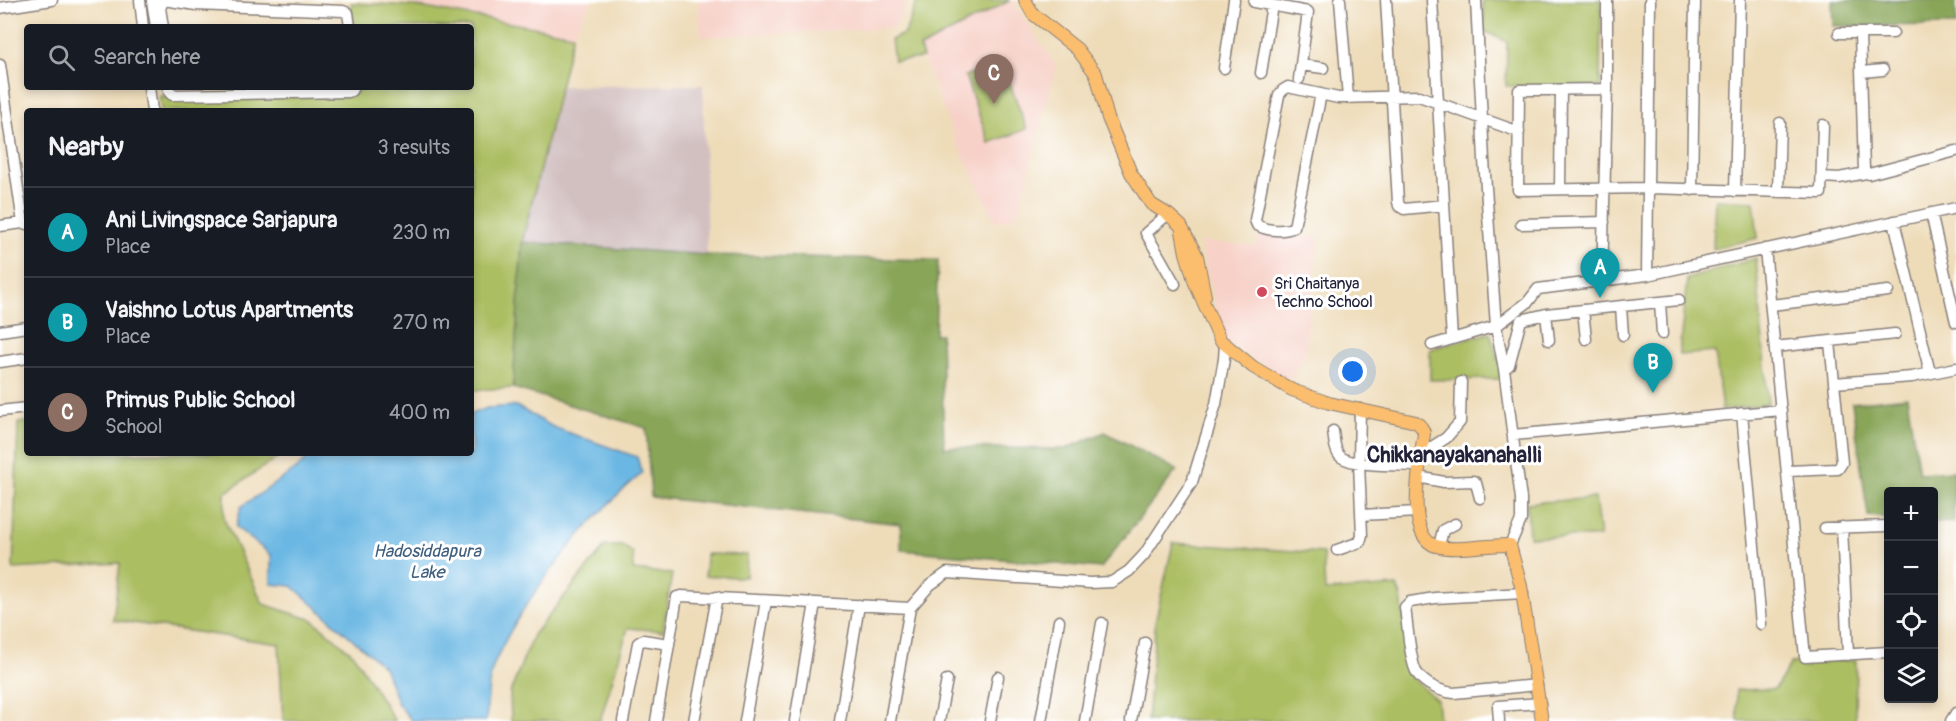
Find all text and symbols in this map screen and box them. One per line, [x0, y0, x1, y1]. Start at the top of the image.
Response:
search box [24, 24, 474, 90]
icon: search [45, 41, 78, 74]
text: Search here [93, 43, 200, 71]
pin: C [974, 54, 1014, 104]
text: Nearby [48, 131, 124, 163]
text: 3 results [378, 135, 450, 160]
text: Ani Livingspace Sarjapura [105, 206, 338, 234]
text: A [61, 220, 74, 245]
text: 230 m [393, 220, 450, 245]
text: Place [105, 234, 150, 259]
pin: A [1580, 248, 1620, 298]
place label: Sri Chaitanya Techno School [1274, 274, 1373, 312]
marker: Sri Chaitanya Techno School [1255, 285, 1269, 299]
text: Vaishno Lotus Apartments [105, 296, 353, 324]
text: B [62, 310, 73, 335]
text: 270 m [392, 310, 450, 335]
text: Place [105, 324, 150, 349]
pin: B [1634, 344, 1672, 393]
your location [1338, 357, 1367, 386]
text: Primus Public School [105, 386, 295, 414]
text: C [61, 400, 74, 425]
text: 400 m [389, 400, 450, 425]
text: School [105, 414, 162, 439]
district label: Chikkanayakanahalli [1367, 441, 1541, 469]
map controls [1884, 487, 1938, 703]
button: + [1884, 487, 1938, 541]
water label: Hadosiddapura Lake [373, 540, 482, 584]
button: − [1884, 541, 1938, 595]
button: locate [1884, 595, 1938, 649]
button: layers [1884, 649, 1938, 703]

